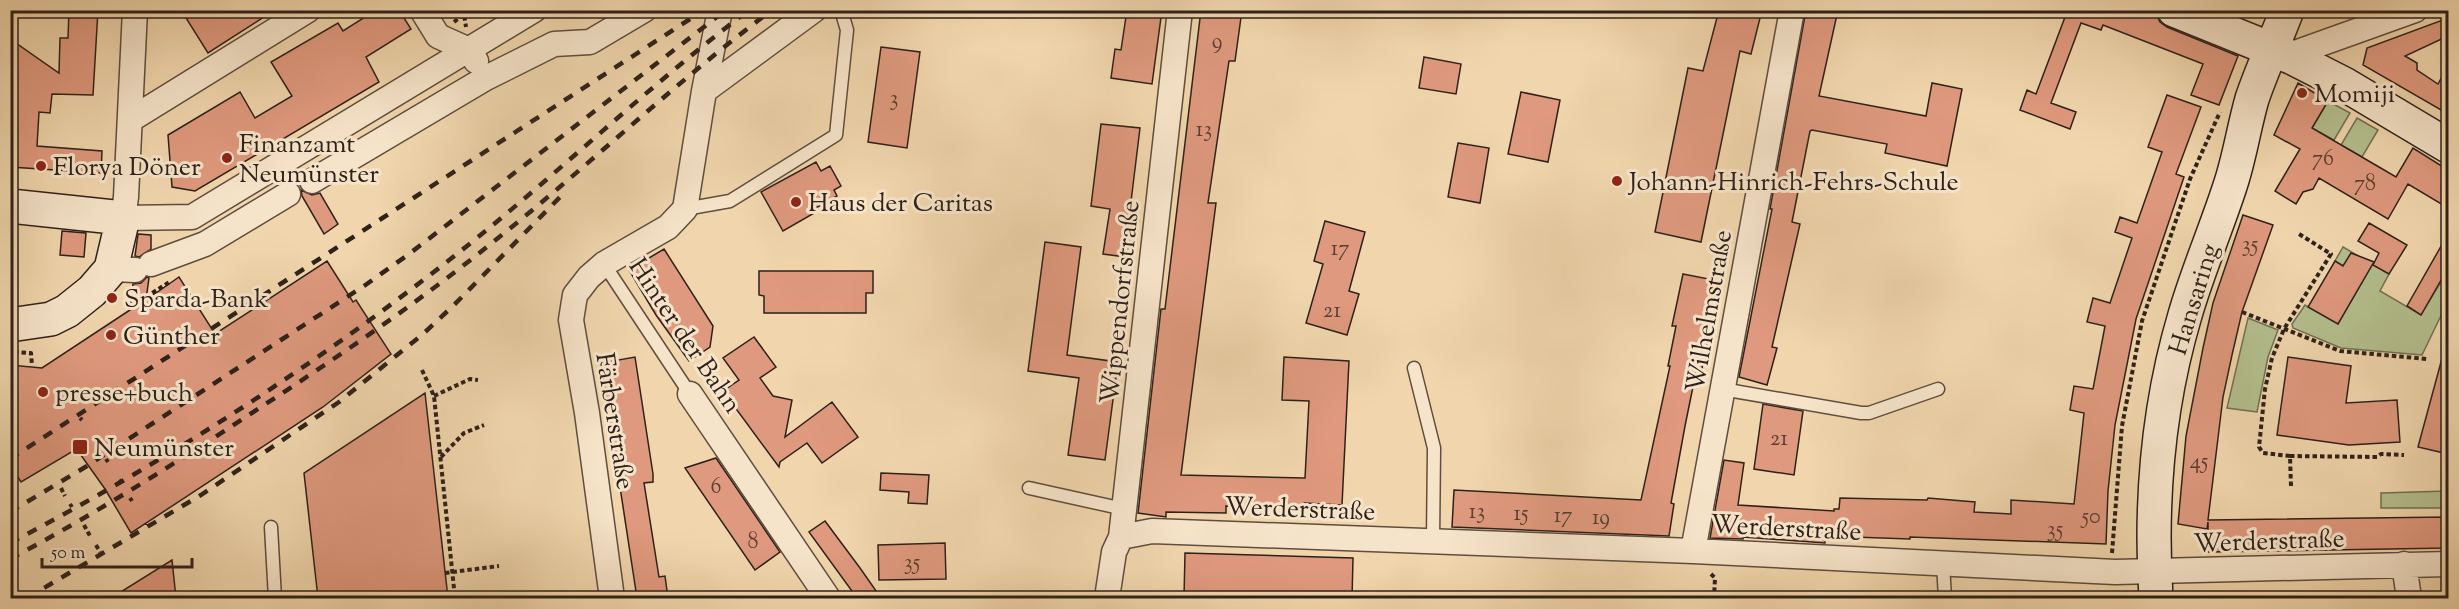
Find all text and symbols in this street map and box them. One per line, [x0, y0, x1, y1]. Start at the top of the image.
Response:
house number: 9 [1212, 27, 1222, 59]
place label: Momiji [2314, 77, 2395, 114]
house number: 3 [890, 84, 898, 116]
marker: Momiji [2295, 86, 2309, 100]
house number: 13 [1196, 115, 1212, 147]
place label: Finanzamt Neumünster [239, 127, 379, 194]
house number: 76 [2312, 144, 2334, 176]
place label: Florya Döner [53, 150, 201, 187]
marker: Finanzamt Neumünster [220, 151, 234, 165]
marker: Florya Döner [34, 159, 48, 173]
place label: Johann-Hinrich-Fehrs-Schule [1627, 165, 1959, 202]
house number: 78 [2354, 169, 2376, 201]
marker: Johann-Hinrich-Fehrs-Schule [1610, 174, 1624, 188]
place label: Haus der Caritas [808, 186, 993, 223]
marker: Haus der Caritas [789, 195, 803, 209]
street label: Wippendorfstraße [1092, 199, 1151, 406]
street label: Wilhelmstraße [1678, 227, 1743, 396]
house number: 35 [2242, 230, 2259, 262]
house number: 17 [1331, 234, 1349, 266]
street label: Hansaring [2161, 239, 2230, 360]
street label: Hinter der Bahn [618, 251, 750, 421]
place label: Sparda-Bank [124, 282, 268, 319]
marker: Sparda-Bank [105, 291, 119, 305]
house number: 21 [1323, 296, 1341, 328]
place label: Günther [123, 319, 220, 356]
marker: Günther [104, 328, 118, 342]
street label: Färberstraße [584, 350, 643, 492]
place label: presse+buch [55, 376, 193, 413]
marker: presse+buch [36, 385, 50, 399]
house number: 21 [1770, 424, 1788, 456]
place label: Neumünster [94, 431, 234, 468]
marker: Neumünster [71, 438, 89, 456]
house number: 45 [2190, 447, 2209, 479]
house number: 6 [711, 472, 721, 504]
street label: Werderstraße [1224, 489, 1376, 532]
house number: 13 [1469, 497, 1485, 529]
house number: 15 [1513, 499, 1529, 531]
house number: 17 [1554, 501, 1572, 533]
house number: 50 [2079, 502, 2101, 534]
house number: 19 [1592, 503, 1610, 535]
street label: Werderstraße [1709, 507, 1862, 552]
house number: 35 [2047, 515, 2064, 547]
street label: Werderstraße [2193, 521, 2345, 564]
house number: 8 [747, 527, 759, 559]
scale bar [42, 531, 192, 569]
text: 50 m [50, 541, 86, 567]
house number: 35 [904, 548, 921, 580]

